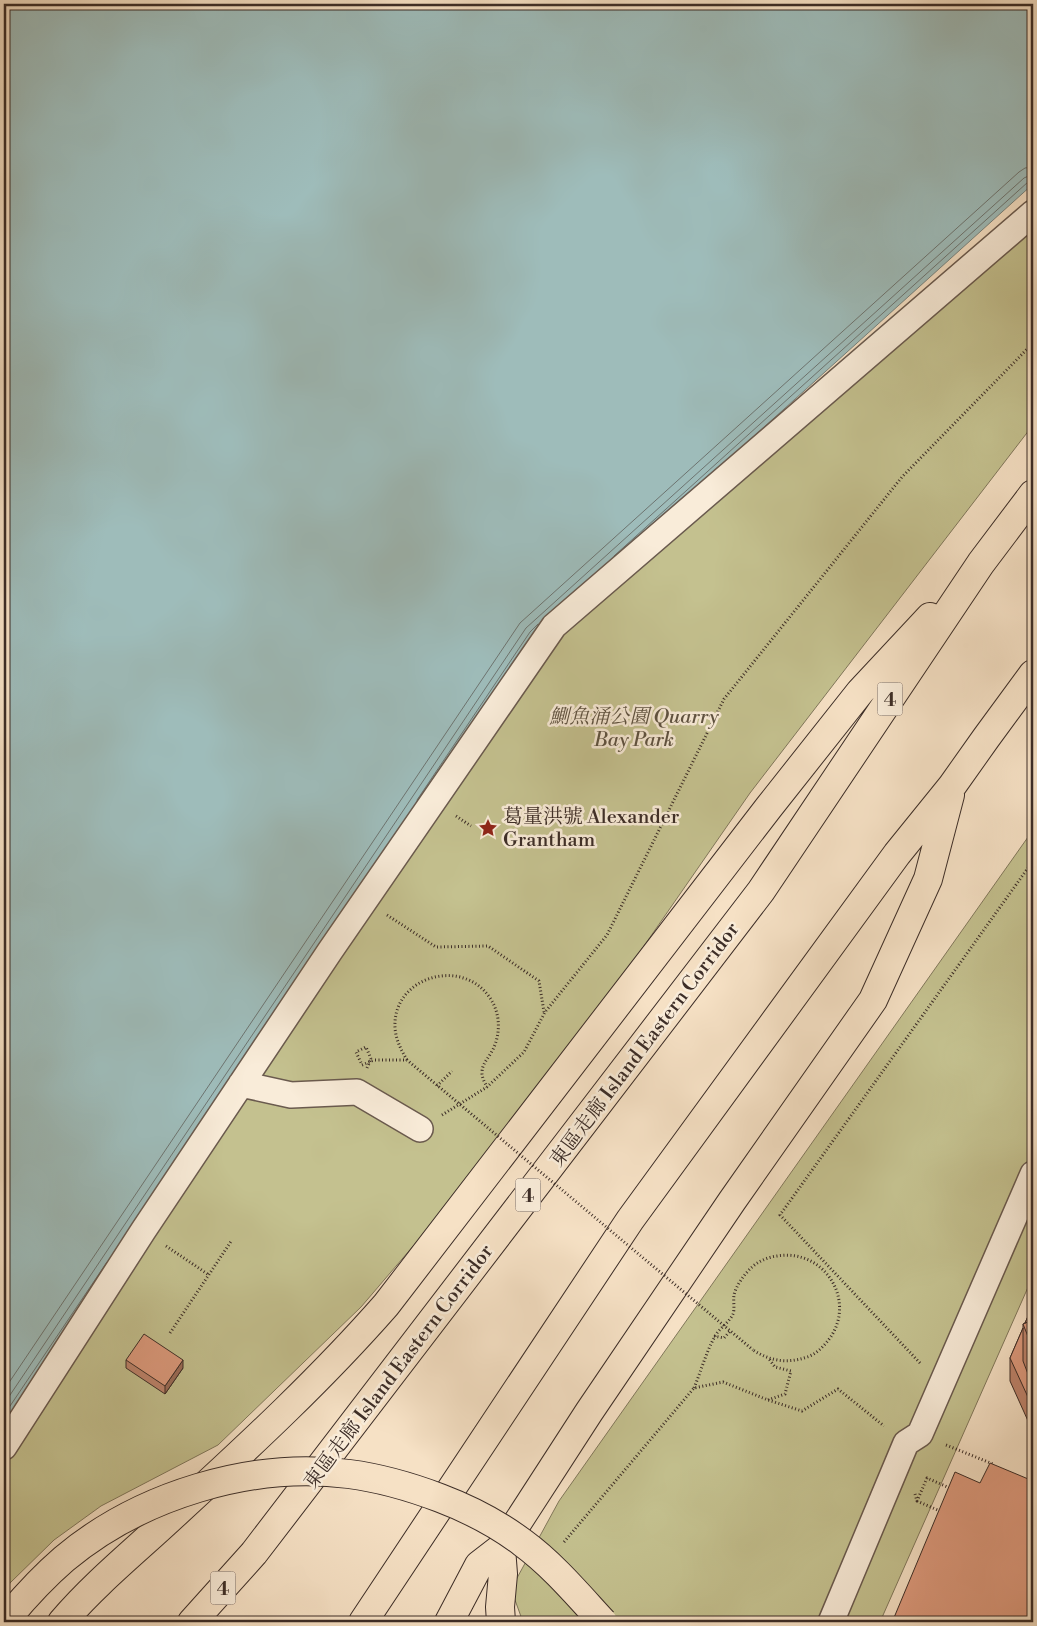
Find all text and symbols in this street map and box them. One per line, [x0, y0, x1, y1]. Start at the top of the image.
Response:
road number: 4 [878, 682, 902, 716]
park label: 鰂魚涌公園 Quarry Bay Park [549, 705, 719, 753]
place label: 葛量洪號 Alexander Grantham [503, 805, 680, 853]
place icon: 葛量洪號 Alexander Grantham [477, 817, 499, 839]
street label: 東區走廊 Island Eastern Corridor [545, 917, 746, 1172]
road number: 4 [516, 1178, 540, 1212]
street label: 東區走廊 Island Eastern Corridor [299, 1239, 500, 1494]
road number: 4 [210, 1572, 236, 1605]

